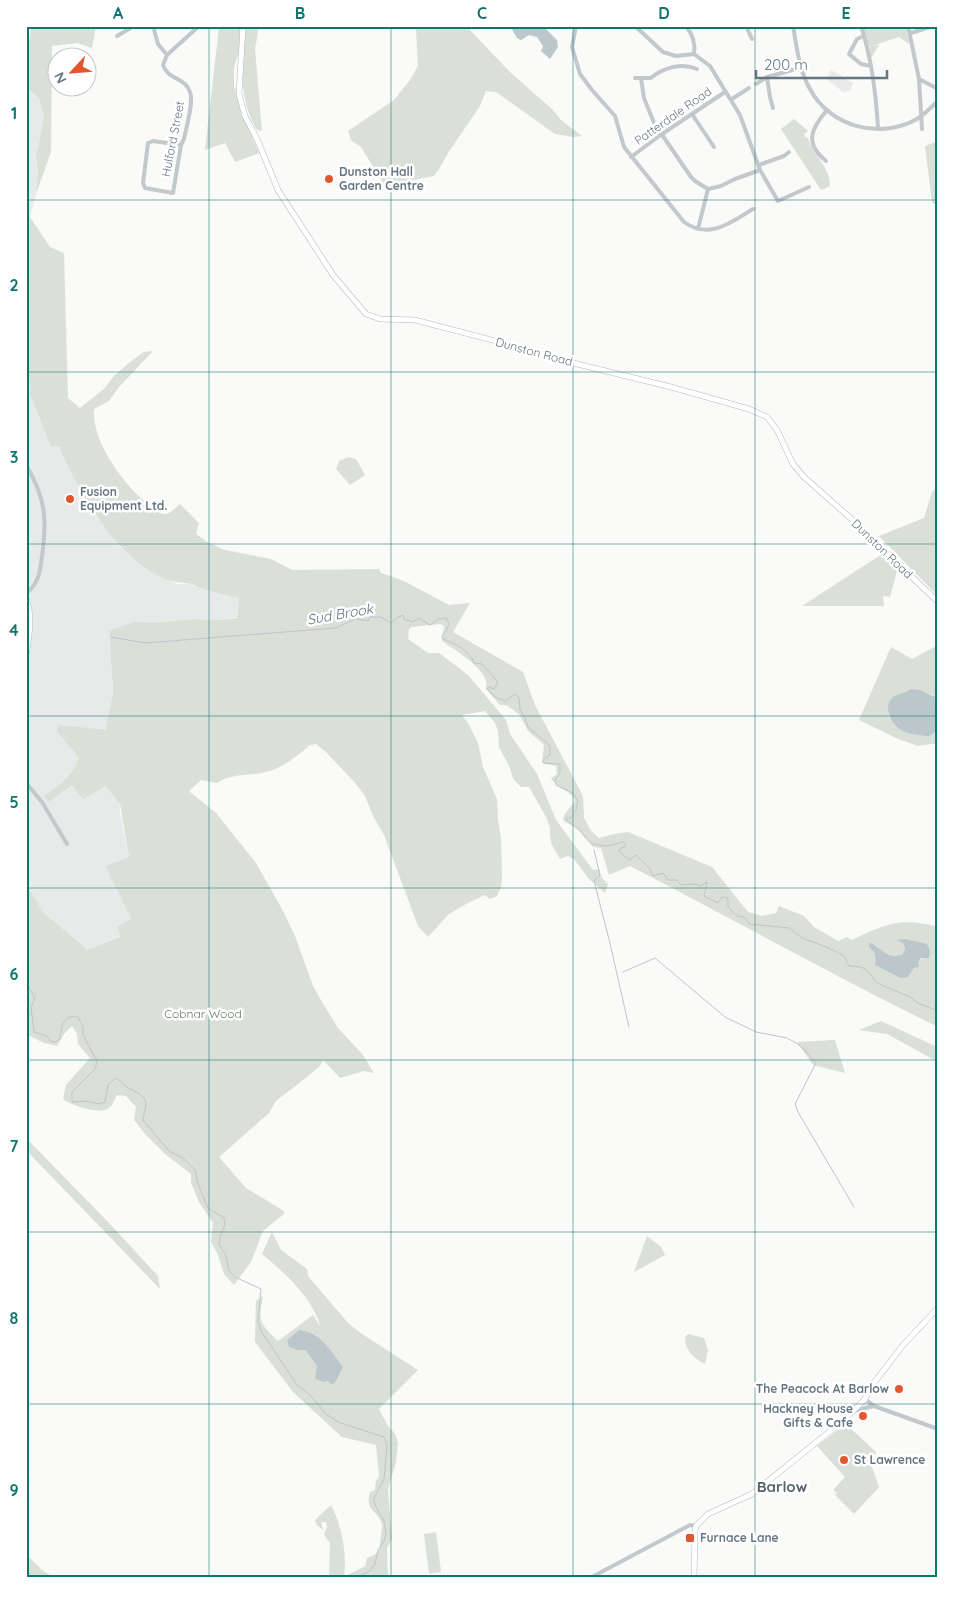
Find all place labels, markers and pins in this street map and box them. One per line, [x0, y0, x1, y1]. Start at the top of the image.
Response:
place label: Dunston Hall Garden Centre [339, 164, 424, 193]
marker: Dunston Hall Garden Centre [323, 173, 335, 185]
place label: Fusion Equipment Ltd. [80, 484, 167, 513]
marker: Fusion Equipment Ltd. [64, 493, 76, 505]
place label: The Peacock At Barlow [756, 1381, 889, 1396]
marker: The Peacock At Barlow [893, 1383, 905, 1395]
place label: Hackney House Gifts & Cafe [763, 1401, 853, 1430]
marker: Hackney House Gifts & Cafe [857, 1410, 869, 1422]
place label: St Lawrence [854, 1452, 925, 1467]
marker: St Lawrence [838, 1454, 850, 1466]
place label: Furnace Lane [700, 1530, 779, 1545]
marker: Furnace Lane [684, 1532, 696, 1544]

